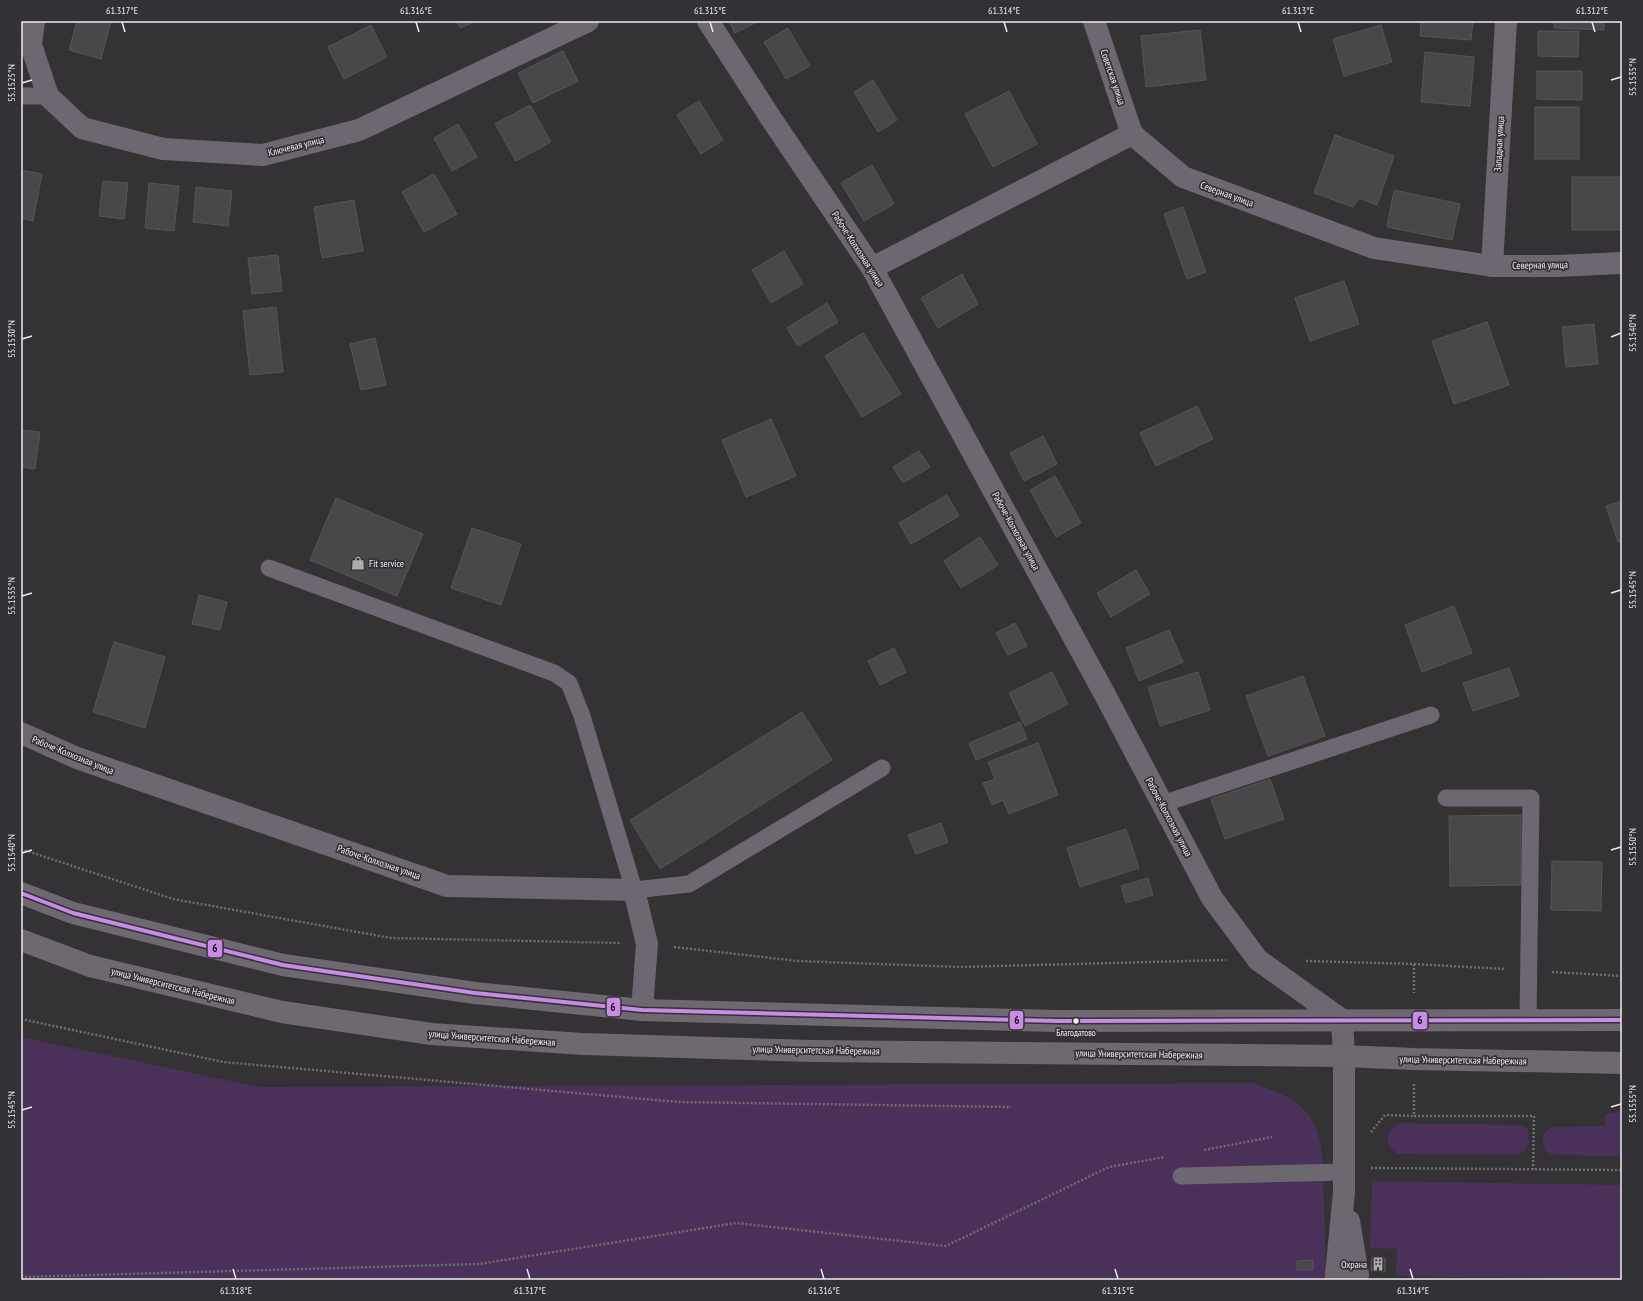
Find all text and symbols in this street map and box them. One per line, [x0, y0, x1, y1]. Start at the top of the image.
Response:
text: 61.317°E [106, 4, 138, 17]
text: 61.316°E [400, 4, 432, 17]
text: 61.315°E [694, 4, 726, 17]
text: 61.314°E [988, 4, 1020, 17]
text: 61.313°E [1282, 4, 1314, 17]
text: 61.312°E [1576, 4, 1608, 17]
street label: Советская улица [1097, 48, 1129, 106]
text: 55.1535°N [1626, 58, 1639, 96]
text: 55.1525°N [5, 64, 18, 102]
street label: Западная улица [1491, 116, 1507, 172]
street label: Ключевая улица [267, 133, 325, 159]
street label: Северная улица [1199, 178, 1255, 210]
street label: Рабоче-Колхозная улица [829, 209, 887, 289]
street label: Северная улица [1512, 258, 1568, 272]
text: 55.1540°N [1626, 314, 1639, 352]
text: 55.1530°N [5, 320, 18, 358]
street label: Рабоче-Колхозная улица [989, 490, 1043, 572]
shop icon: Fit service [350, 555, 366, 571]
place label: Fit service [369, 557, 404, 570]
text: 55.1545°N [1626, 571, 1639, 609]
text: 55.1535°N [5, 577, 18, 615]
street label: Рабоче-Колхозная улица [30, 733, 116, 777]
street label: Рабоче-Колхозная улица [1143, 775, 1195, 859]
text: 55.1550°N [1626, 828, 1639, 866]
text: 55.1540°N [5, 834, 18, 872]
street label: Рабоче-Колхозная улица [336, 842, 422, 882]
line badge: 6 [207, 939, 223, 958]
text: 6 [212, 941, 218, 955]
street label: улица Университетская Набережная [110, 964, 236, 1008]
line badge: 6 [606, 997, 621, 1017]
text: 6 [610, 1000, 616, 1014]
line badge: 6 [1009, 1010, 1024, 1030]
line badge: 6 [1412, 1011, 1428, 1030]
text: 6 [1014, 1013, 1020, 1027]
text: 6 [1417, 1013, 1423, 1027]
marker: Благодатово [1071, 1016, 1081, 1026]
street label: улица Университетская Набережная [428, 1027, 556, 1049]
place label: Благодатово [1056, 1027, 1096, 1038]
street label: улица Университетская Набережная [752, 1042, 880, 1058]
street label: улица Университетская Набережная [1075, 1046, 1203, 1062]
street label: улица Университетская Набережная [1399, 1052, 1527, 1068]
text: 55.1555°N [1626, 1085, 1639, 1123]
text: 55.1545°N [5, 1091, 18, 1129]
building icon: Охрана [1370, 1256, 1386, 1272]
place label: Охрана [1341, 1258, 1367, 1271]
text: 61.318°E [220, 1284, 252, 1297]
text: 61.317°E [514, 1284, 546, 1297]
text: 61.316°E [808, 1284, 840, 1297]
text: 61.315°E [1102, 1284, 1134, 1297]
text: 61.314°E [1397, 1284, 1429, 1297]

